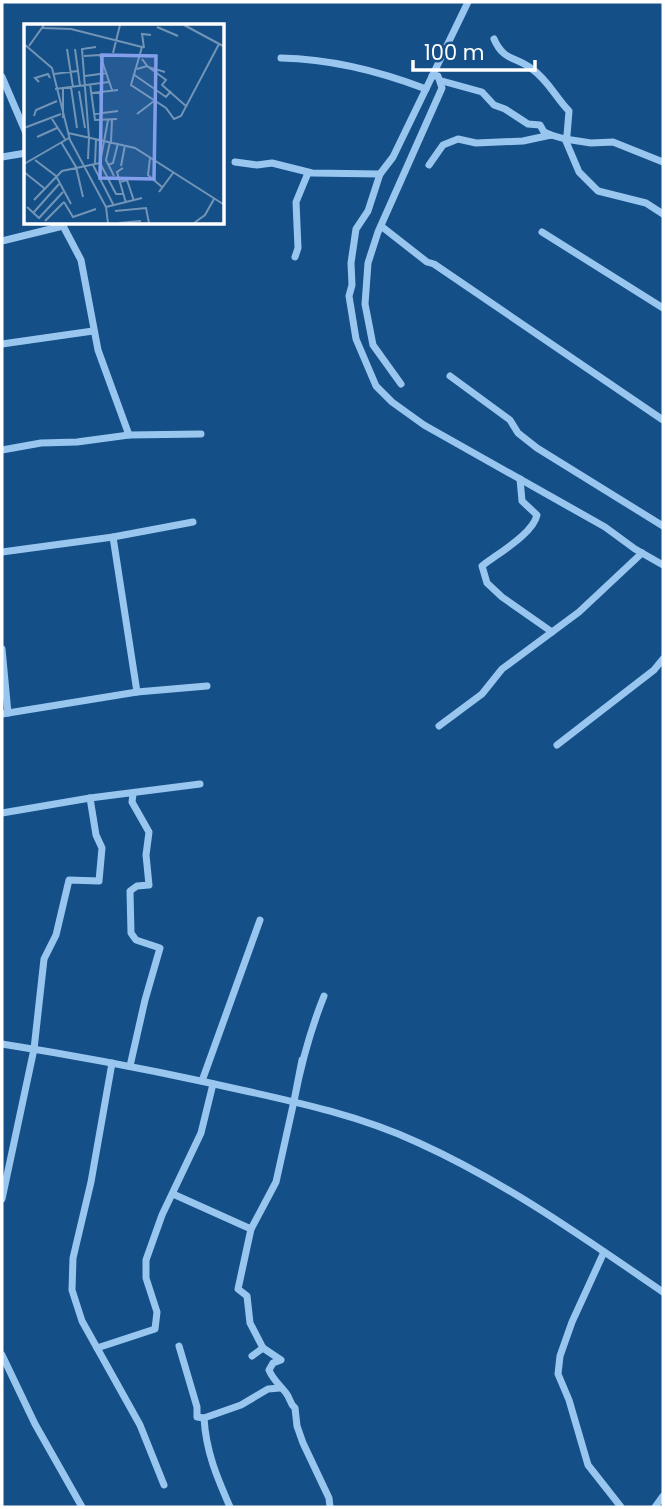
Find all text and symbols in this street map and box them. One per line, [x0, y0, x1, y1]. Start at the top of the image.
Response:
inset map [24, 24, 224, 224]
scale bar [413, 28, 536, 72]
text: 100 m [424, 38, 484, 67]

